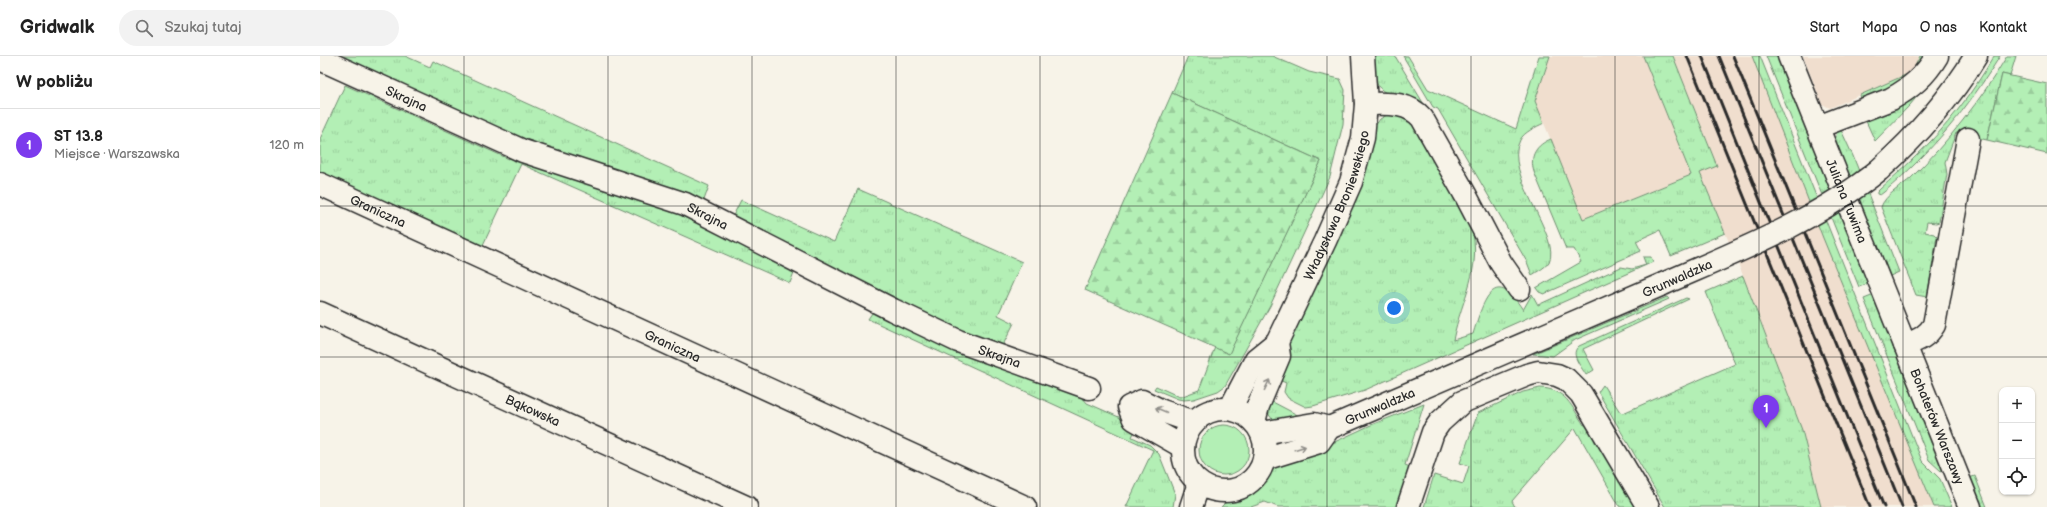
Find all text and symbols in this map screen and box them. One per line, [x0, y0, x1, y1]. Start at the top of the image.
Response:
search box [119, 10, 399, 46]
text: Gridwalk [20, 16, 95, 39]
icon: search [133, 17, 155, 39]
text: Szukaj tutaj [165, 18, 241, 37]
text: Start [1810, 19, 1840, 36]
text: Mapa [1862, 19, 1898, 36]
text: O nas [1920, 19, 1957, 36]
text: Kontakt [1979, 19, 2027, 36]
text: W pobliżu [16, 72, 93, 92]
street label: Skrajna [383, 83, 429, 115]
text: ST 13.8 [54, 127, 103, 146]
street label: Władysława Broniewskiego [1301, 130, 1373, 283]
text: 1 [26, 137, 32, 153]
text: 120 m [269, 137, 304, 153]
text: Miejsce · Warszawska [54, 146, 180, 162]
street label: Juliana Tuwima [1822, 157, 1870, 245]
street label: Graniczna [347, 192, 408, 231]
street label: Skrajna [684, 199, 731, 234]
street label: Grunwaldzka [1640, 256, 1715, 301]
your location [1384, 298, 1404, 318]
street label: Graniczna [642, 327, 703, 366]
street label: Skrajna [976, 342, 1023, 372]
street label: Bohaterów Warszawy [1906, 366, 1967, 487]
one-way arrow [1264, 380, 1271, 392]
street label: Grunwaldzka [1343, 385, 1418, 429]
map controls [1999, 387, 2035, 495]
button: + [1999, 387, 2035, 423]
street label: Bąkowska [503, 391, 562, 430]
pin: 1 [1753, 395, 1779, 428]
one-way arrow [1155, 406, 1167, 413]
button: − [1999, 423, 2035, 459]
one-way arrow [1293, 444, 1306, 451]
button: locate [1999, 459, 2035, 495]

